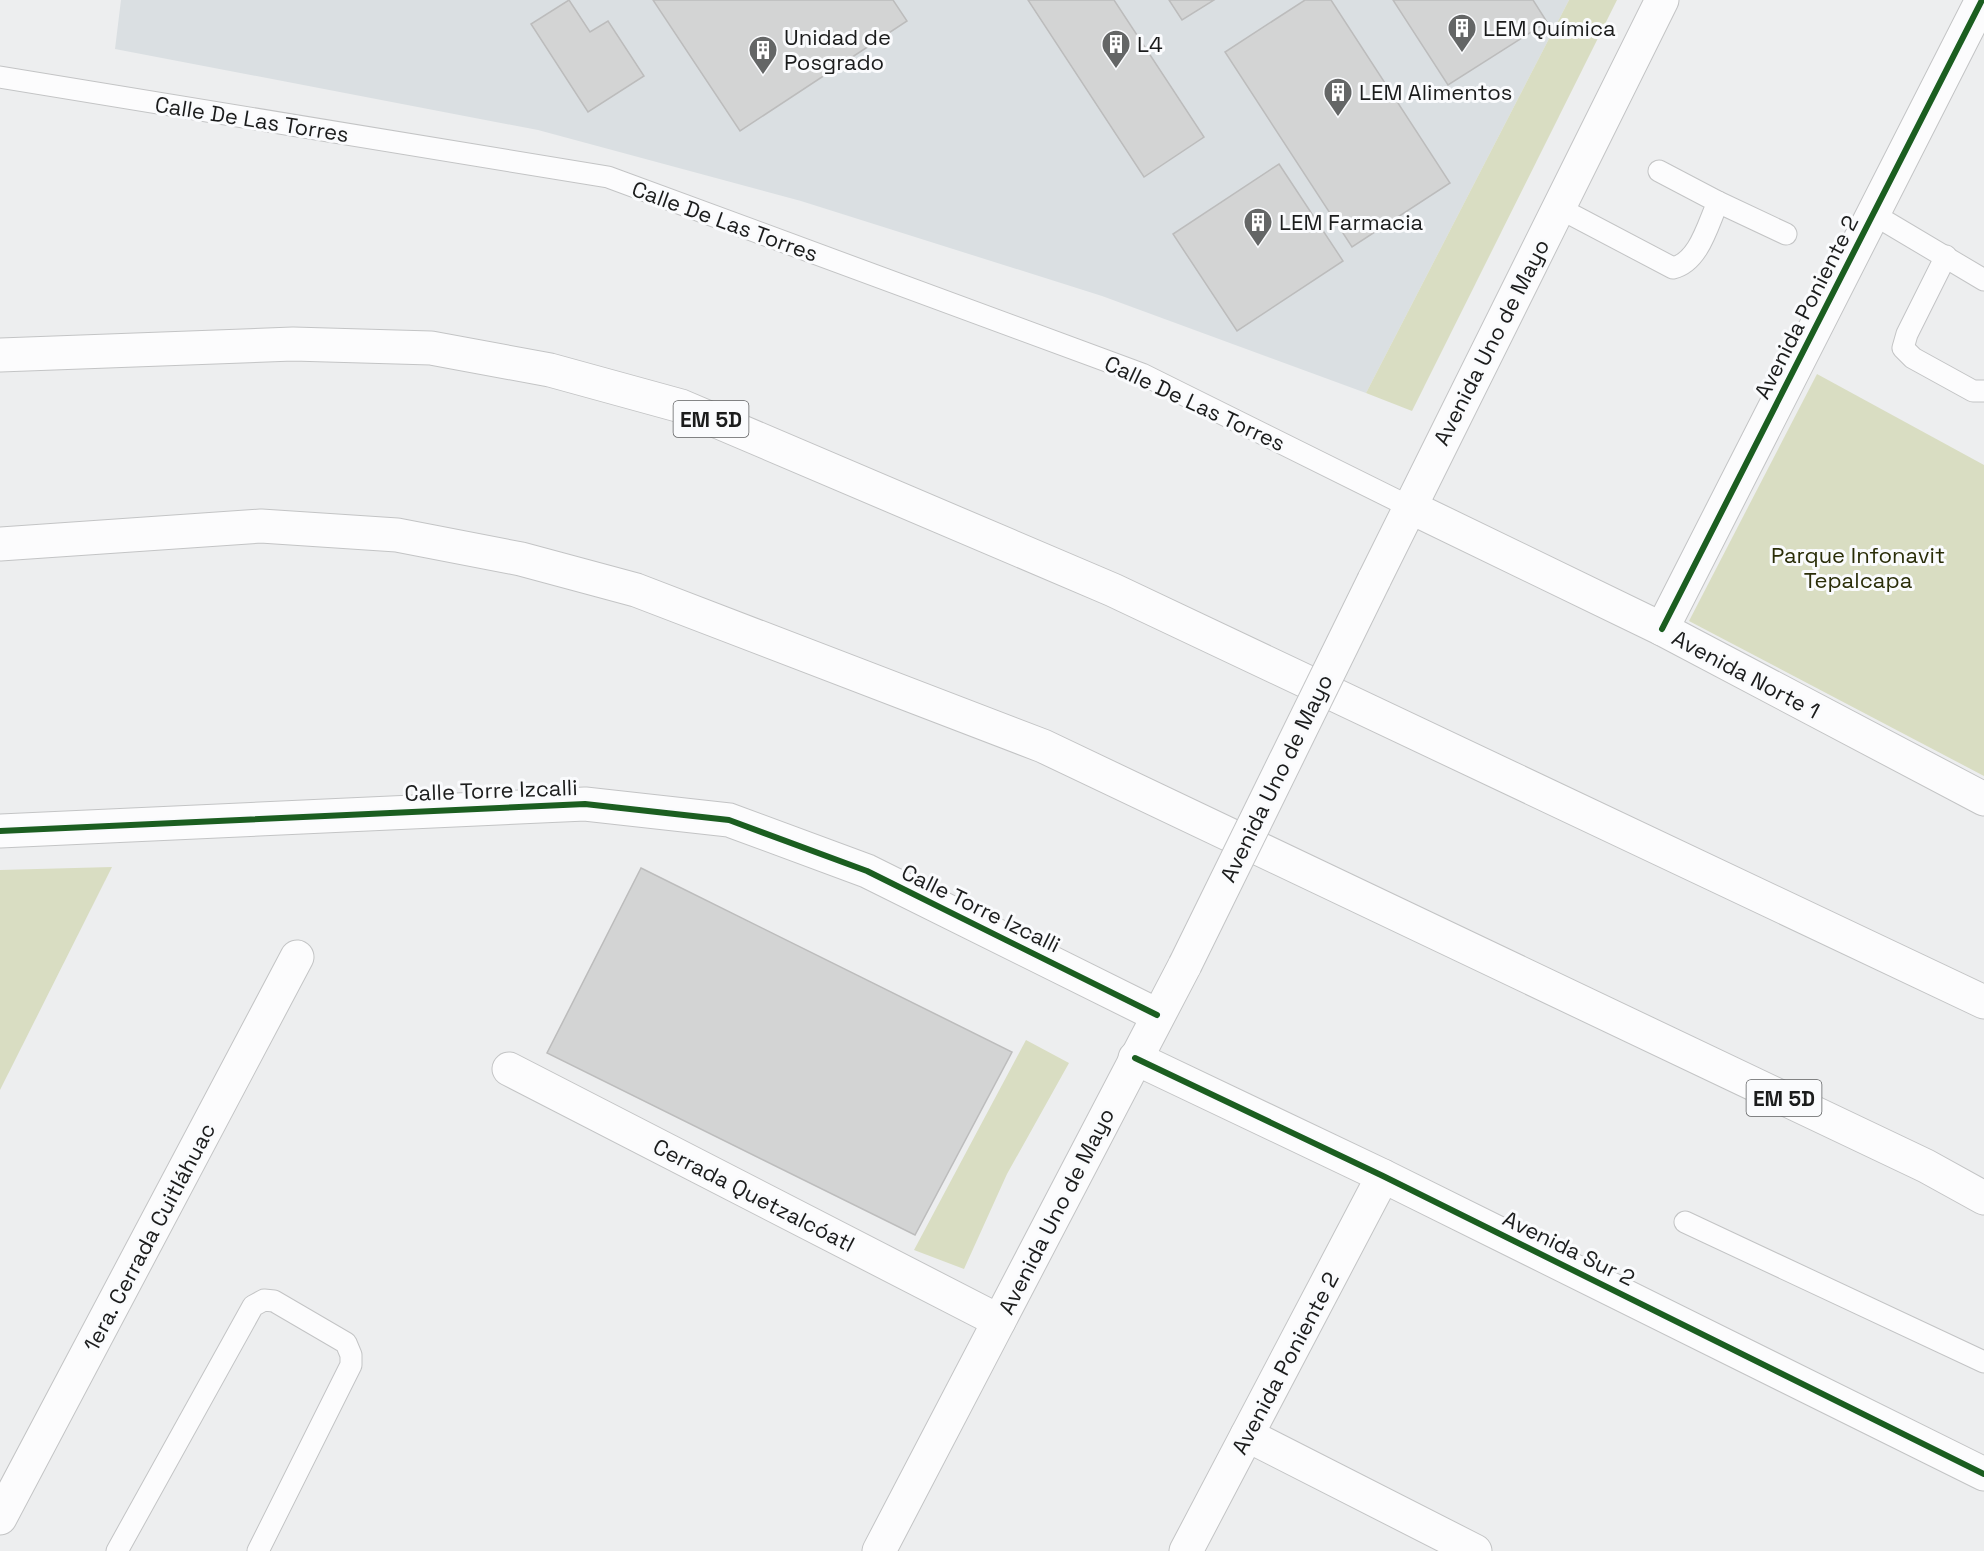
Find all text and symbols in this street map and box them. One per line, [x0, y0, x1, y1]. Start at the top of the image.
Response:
building icon: LEM Química [1446, 12, 1478, 54]
place label: LEM Química [1483, 14, 1616, 42]
place label: Unidad de Posgrado [784, 23, 891, 76]
building icon: L4 [1100, 28, 1132, 70]
place label: L4 [1137, 30, 1163, 58]
building icon: Unidad de Posgrado [747, 34, 779, 76]
building icon: LEM Alimentos [1322, 76, 1354, 118]
place label: LEM Alimentos [1359, 78, 1512, 106]
street label: Calle De Las Torres [153, 90, 351, 148]
street label: Calle De Las Torres [628, 174, 822, 268]
building icon: LEM Farmacia [1242, 206, 1274, 248]
place label: LEM Farmacia [1279, 208, 1424, 236]
street label: Avenida Poniente 2 [1748, 210, 1864, 404]
street label: Avenida Uno de Mayo [1427, 234, 1555, 450]
street label: Calle De Las Torres [1100, 349, 1290, 457]
road number: EM 5D [674, 401, 748, 437]
park label: Parque Infonavit Tepalcapa [1771, 541, 1945, 594]
street label: Avenida Norte 1 [1667, 623, 1825, 725]
street label: Avenida Uno de Mayo [1213, 669, 1339, 887]
street label: Calle Torre Izcalli [404, 773, 578, 807]
street label: Calle Torre Izcalli [897, 857, 1065, 959]
road number: EM 5D [1746, 1080, 1822, 1116]
street label: Avenida Uno de Mayo [992, 1103, 1120, 1319]
street label: 1era. Cerrada Cuitláhuac [77, 1118, 221, 1356]
street label: Cerrada Quetzalcóatl [648, 1132, 860, 1258]
street label: Avenida Sur 2 [1498, 1204, 1640, 1292]
street label: Avenida Poniente 2 [1225, 1267, 1345, 1459]

